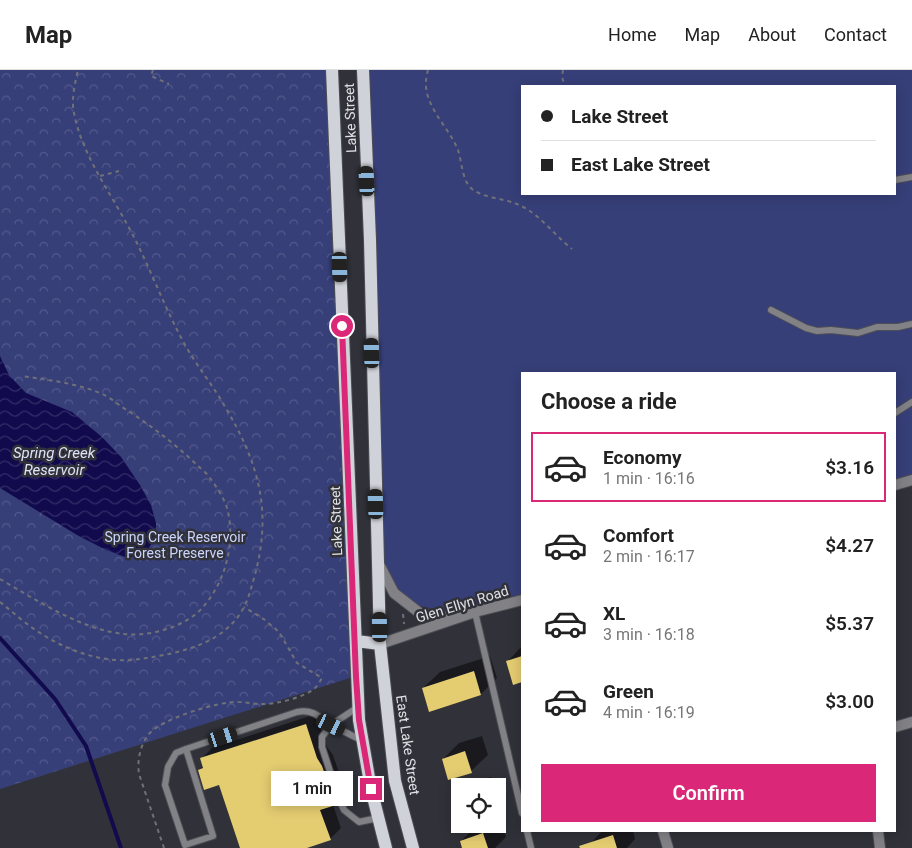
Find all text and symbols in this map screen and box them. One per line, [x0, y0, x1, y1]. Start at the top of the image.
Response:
text: Map [25, 21, 72, 49]
text: Home [608, 24, 657, 45]
text: Map [685, 24, 720, 45]
text: About [748, 24, 796, 45]
text: Contact [824, 24, 887, 45]
street label: Lake Street [341, 82, 359, 153]
text: Lake Street [571, 105, 668, 128]
text: East Lake Street [571, 153, 710, 176]
car [358, 166, 375, 196]
car [331, 252, 348, 282]
route start [331, 315, 353, 337]
car [363, 338, 380, 368]
text: Choose a ride [541, 389, 677, 414]
water label: Spring Creek Reservoir [13, 444, 96, 479]
icon: car [543, 445, 588, 490]
text: Economy [603, 446, 682, 469]
text: $3.16 [825, 456, 874, 479]
text: 1 min · 16:16 [603, 469, 695, 488]
street label: Lake Street [327, 485, 345, 556]
car [367, 489, 384, 519]
icon: car [543, 523, 588, 568]
text: Comfort [603, 524, 674, 547]
park label: Spring Creek Reservoir Forest Preserve [105, 529, 246, 561]
text: $4.27 [825, 534, 874, 557]
text: 2 min · 16:17 [603, 547, 695, 566]
street label: Glen Ellyn Road [414, 582, 510, 626]
icon: car [543, 601, 588, 646]
text: XL [603, 602, 625, 625]
car [372, 612, 387, 642]
text: $5.37 [825, 612, 874, 635]
text: 3 min · 16:18 [603, 625, 695, 644]
icon: car [543, 679, 588, 724]
text: Green [603, 680, 654, 703]
text: $3.00 [825, 690, 874, 713]
street label: East Lake Street [393, 694, 423, 796]
text: 4 min · 16:19 [603, 703, 695, 722]
car [314, 712, 347, 738]
car [206, 725, 239, 749]
button: Confirm [541, 764, 876, 822]
callout: 1 min [271, 772, 354, 806]
route end [360, 778, 382, 800]
map controls [451, 778, 506, 833]
button: locate [451, 778, 506, 833]
text: 1 min [292, 779, 332, 798]

